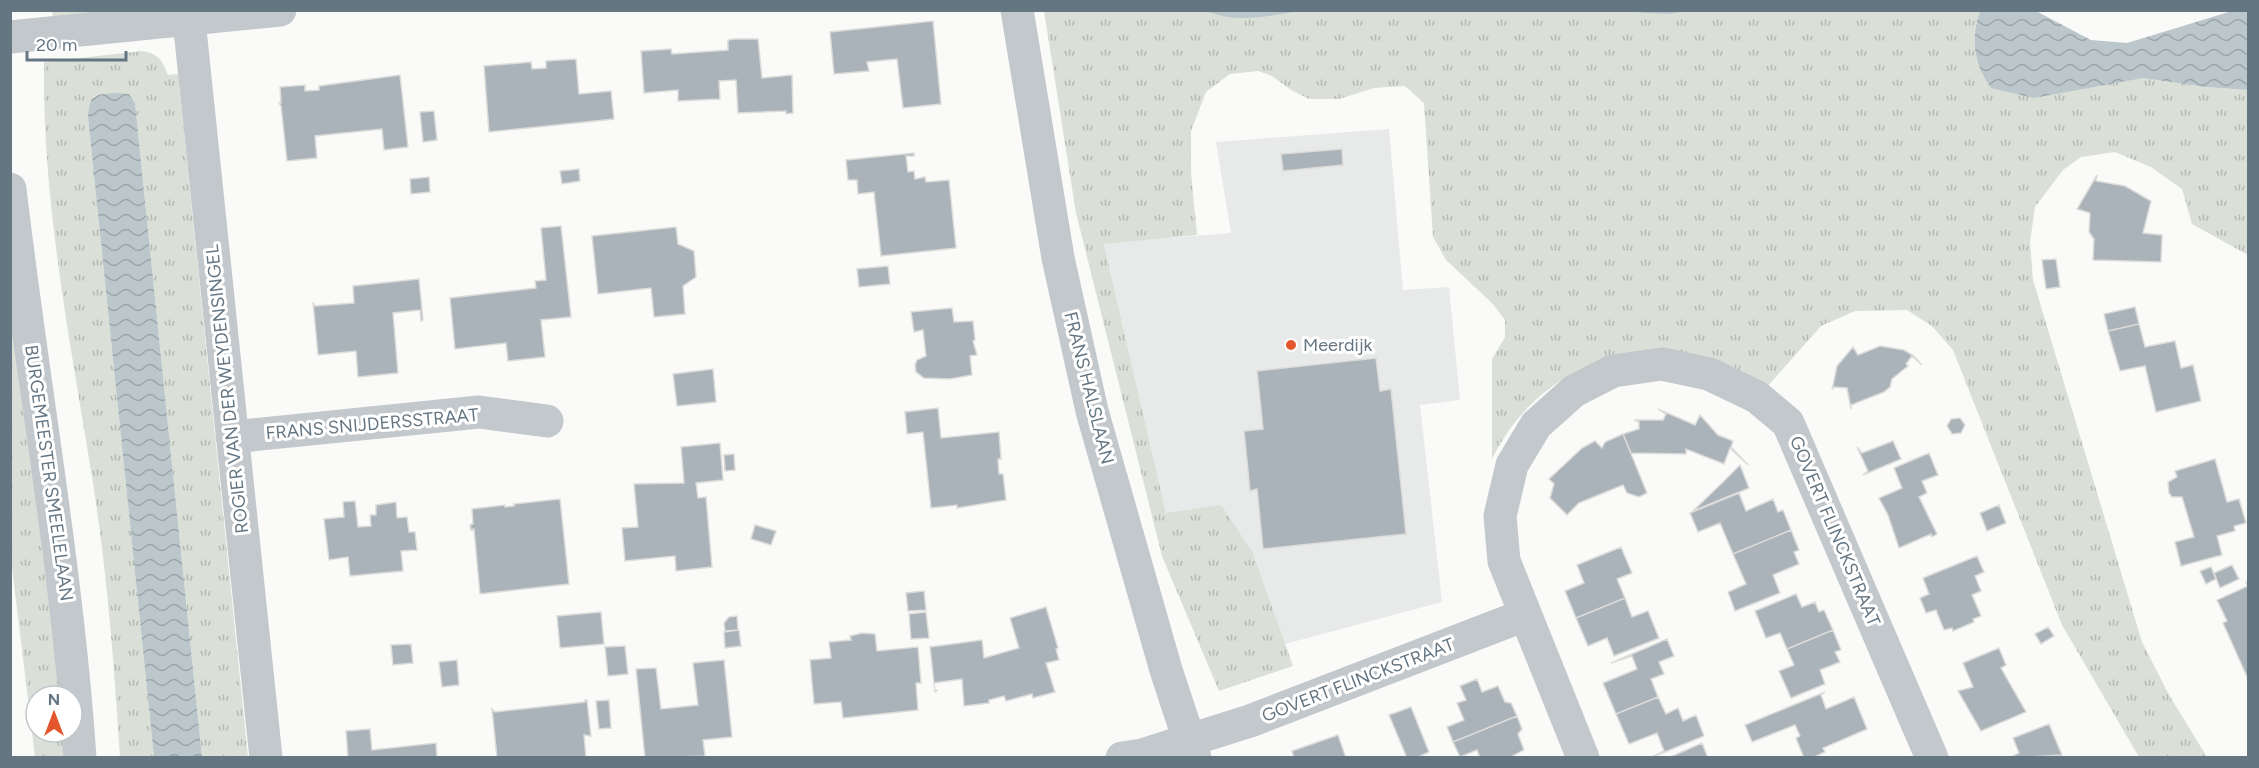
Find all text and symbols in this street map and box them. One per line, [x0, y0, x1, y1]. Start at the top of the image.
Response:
scale bar [27, 24, 126, 62]
text: 20 m [36, 34, 77, 56]
street label: ROGIER VAN DER WEYDENSINGEL [201, 243, 253, 534]
street label: FRANS HALSLAAN [1059, 309, 1119, 467]
place label: Meerdijk [1303, 334, 1373, 356]
marker: Meerdijk [1284, 338, 1298, 352]
street label: BURGEMEESTER SMEELELAAN [20, 343, 78, 603]
street label: FRANS SNIJDERSSTRAAT [265, 404, 479, 444]
street label: GOVERT FLINCKSTRAAT [1785, 433, 1885, 629]
street label: GOVERT FLINCKSTRAAT [1259, 633, 1457, 727]
north arrow [24, 684, 84, 744]
text: N [48, 690, 60, 709]

